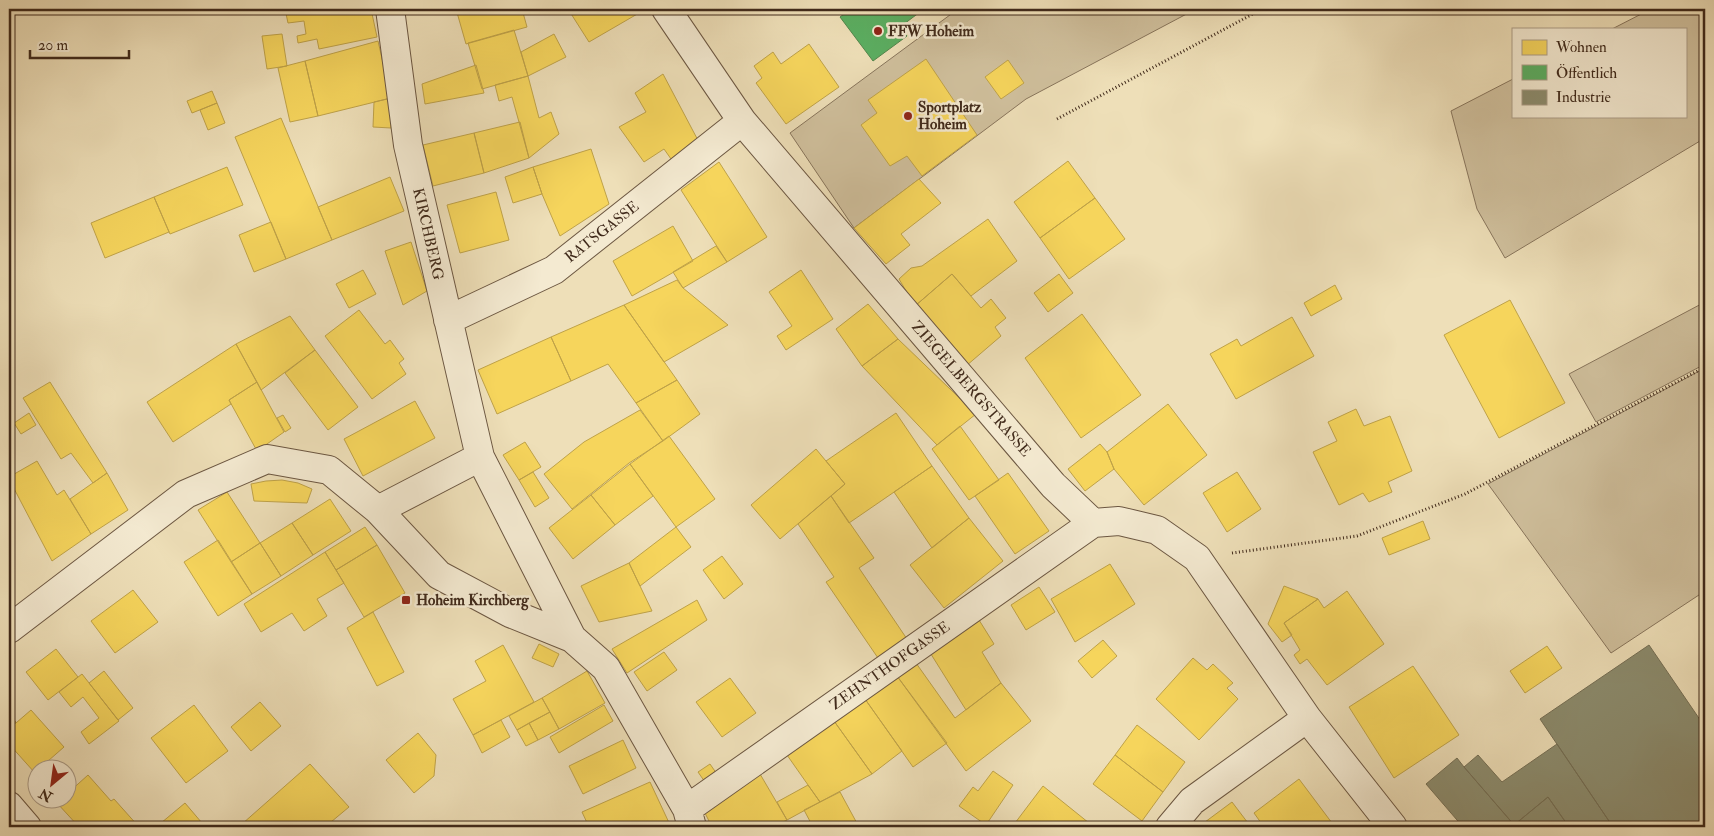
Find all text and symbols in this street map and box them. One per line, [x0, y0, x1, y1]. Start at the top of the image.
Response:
place label: FFW Hoheim [888, 22, 975, 41]
marker: FFW Hoheim [872, 25, 884, 37]
scale bar [30, 28, 129, 60]
legend [1512, 28, 1686, 118]
text: 20 m [38, 36, 68, 55]
text: Wohnen [1555, 38, 1607, 57]
text: Öffentlich [1556, 63, 1617, 83]
text: Industrie [1556, 88, 1611, 107]
place label: Sportplatz Hoheim [918, 98, 982, 134]
marker: Sportplatz Hoheim [902, 110, 914, 122]
street label: KIRCHBERG [408, 186, 448, 282]
street label: RATSGASSE [561, 197, 643, 267]
street label: ZIEGELBERGSTRASSE [907, 317, 1035, 461]
place label: Hoheim Kirchberg [416, 591, 529, 611]
marker: Hoheim Kirchberg [400, 594, 412, 606]
street label: ZEHNTHOFGASSE [826, 617, 954, 715]
north arrow [28, 758, 78, 808]
text: N [36, 784, 56, 806]

